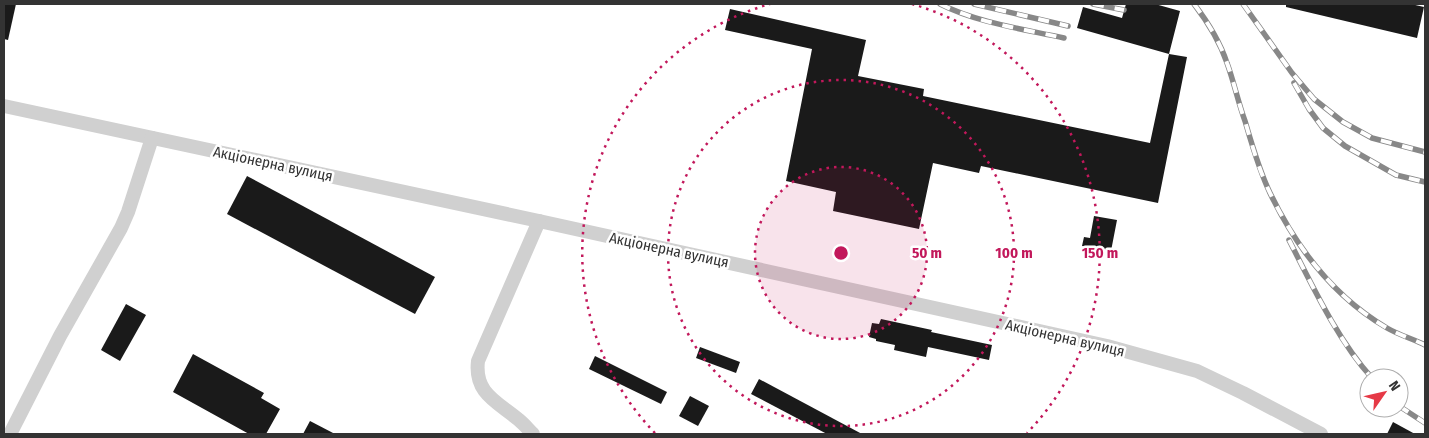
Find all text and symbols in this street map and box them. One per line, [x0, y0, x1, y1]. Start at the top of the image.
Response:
street label: Акціонерна вулиця [212, 143, 334, 185]
street label: Акціонерна вулиця [608, 229, 730, 271]
centre of rings [832, 244, 850, 262]
text: 50 m [912, 244, 942, 262]
text: 100 m [995, 244, 1033, 262]
text: 150 m [1082, 244, 1118, 262]
street label: Акціонерна вулиця [1004, 316, 1126, 360]
north arrow [1359, 368, 1409, 418]
text: N [1385, 378, 1404, 394]

